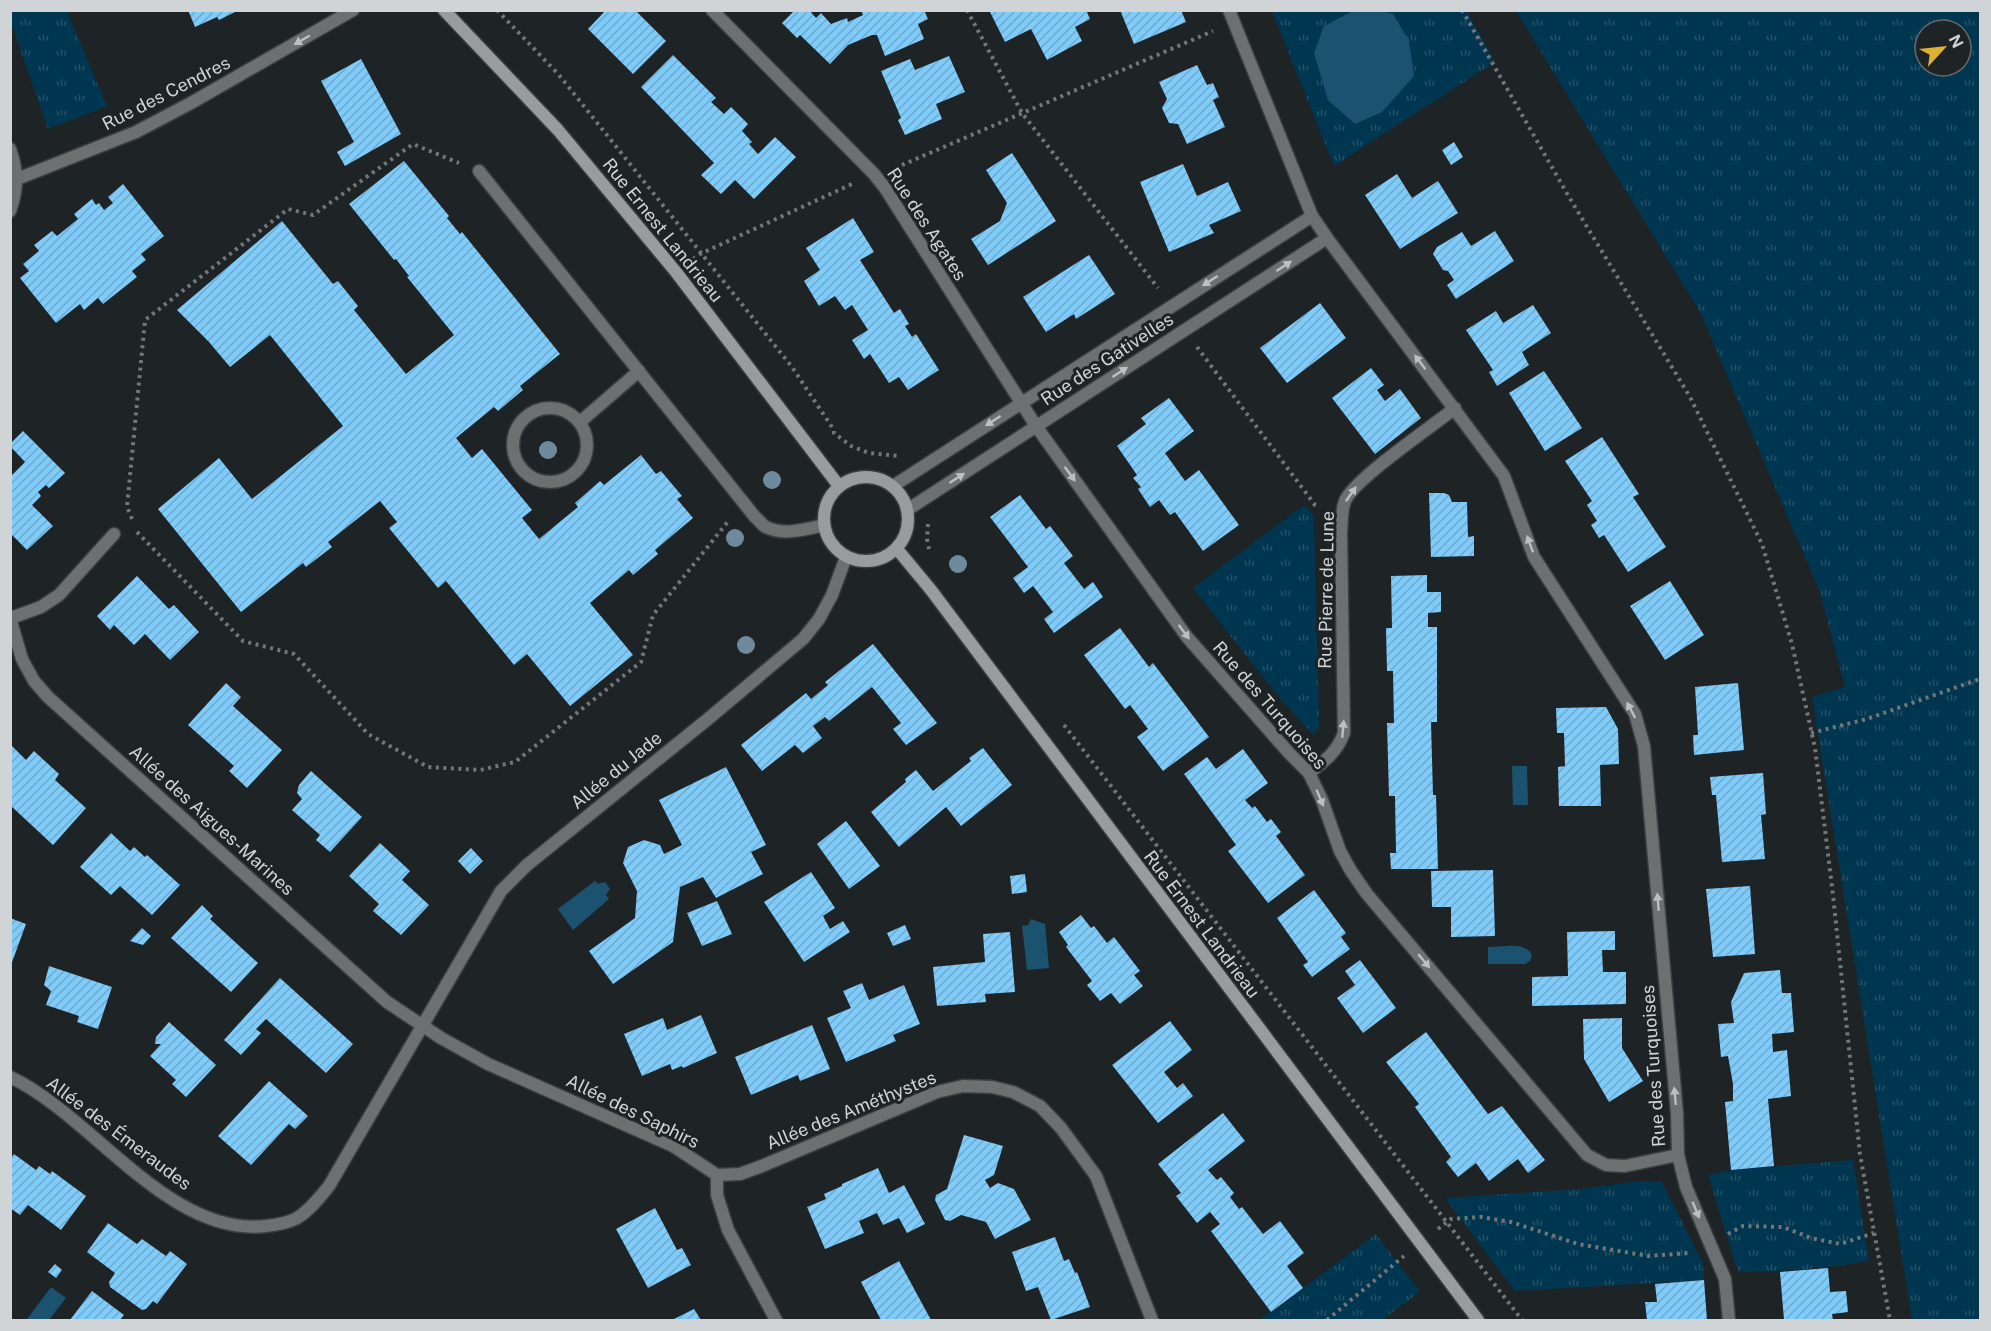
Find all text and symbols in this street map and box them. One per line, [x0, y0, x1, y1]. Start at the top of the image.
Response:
north arrow [1913, 18, 1973, 78]
text: N [1945, 32, 1967, 51]
one-way arrow [294, 34, 311, 44]
street label: Rue des Cendres [98, 52, 234, 134]
street label: Rue Ernest Landrieau [599, 154, 727, 306]
street label: Rue des Agates [883, 164, 971, 284]
one-way arrow [1275, 260, 1292, 271]
one-way arrow [1202, 276, 1218, 287]
street label: Rue des Gativelles [1037, 308, 1177, 410]
one-way arrow [1414, 354, 1426, 370]
one-way arrow [1112, 367, 1128, 378]
one-way arrow [985, 415, 1001, 426]
one-way arrow [1064, 465, 1076, 481]
one-way arrow [948, 472, 964, 484]
one-way arrow [1345, 487, 1357, 503]
street label: Rue Pierre de Lune [1314, 511, 1338, 669]
one-way arrow [1524, 535, 1534, 553]
one-way arrow [1177, 625, 1189, 640]
street label: Rue des Turquoises [1209, 637, 1331, 773]
one-way arrow [1626, 701, 1636, 718]
one-way arrow [1338, 719, 1348, 738]
street label: Allée du Jade [566, 727, 666, 813]
street label: Allée des Aigues-Marines [125, 741, 299, 899]
one-way arrow [1316, 789, 1325, 806]
street label: Rue Ernest Landrieau [1140, 846, 1264, 1002]
one-way arrow [1653, 893, 1663, 912]
one-way arrow [1417, 953, 1430, 969]
street label: Rue des Turquoises [1637, 984, 1669, 1148]
street label: Allée des Améthystes [763, 1066, 939, 1154]
street label: Allée des Saphirs [563, 1070, 703, 1152]
street label: Allée des Émeraudes [43, 1071, 196, 1194]
one-way arrow [1670, 1087, 1680, 1106]
one-way arrow [1691, 1202, 1700, 1219]

